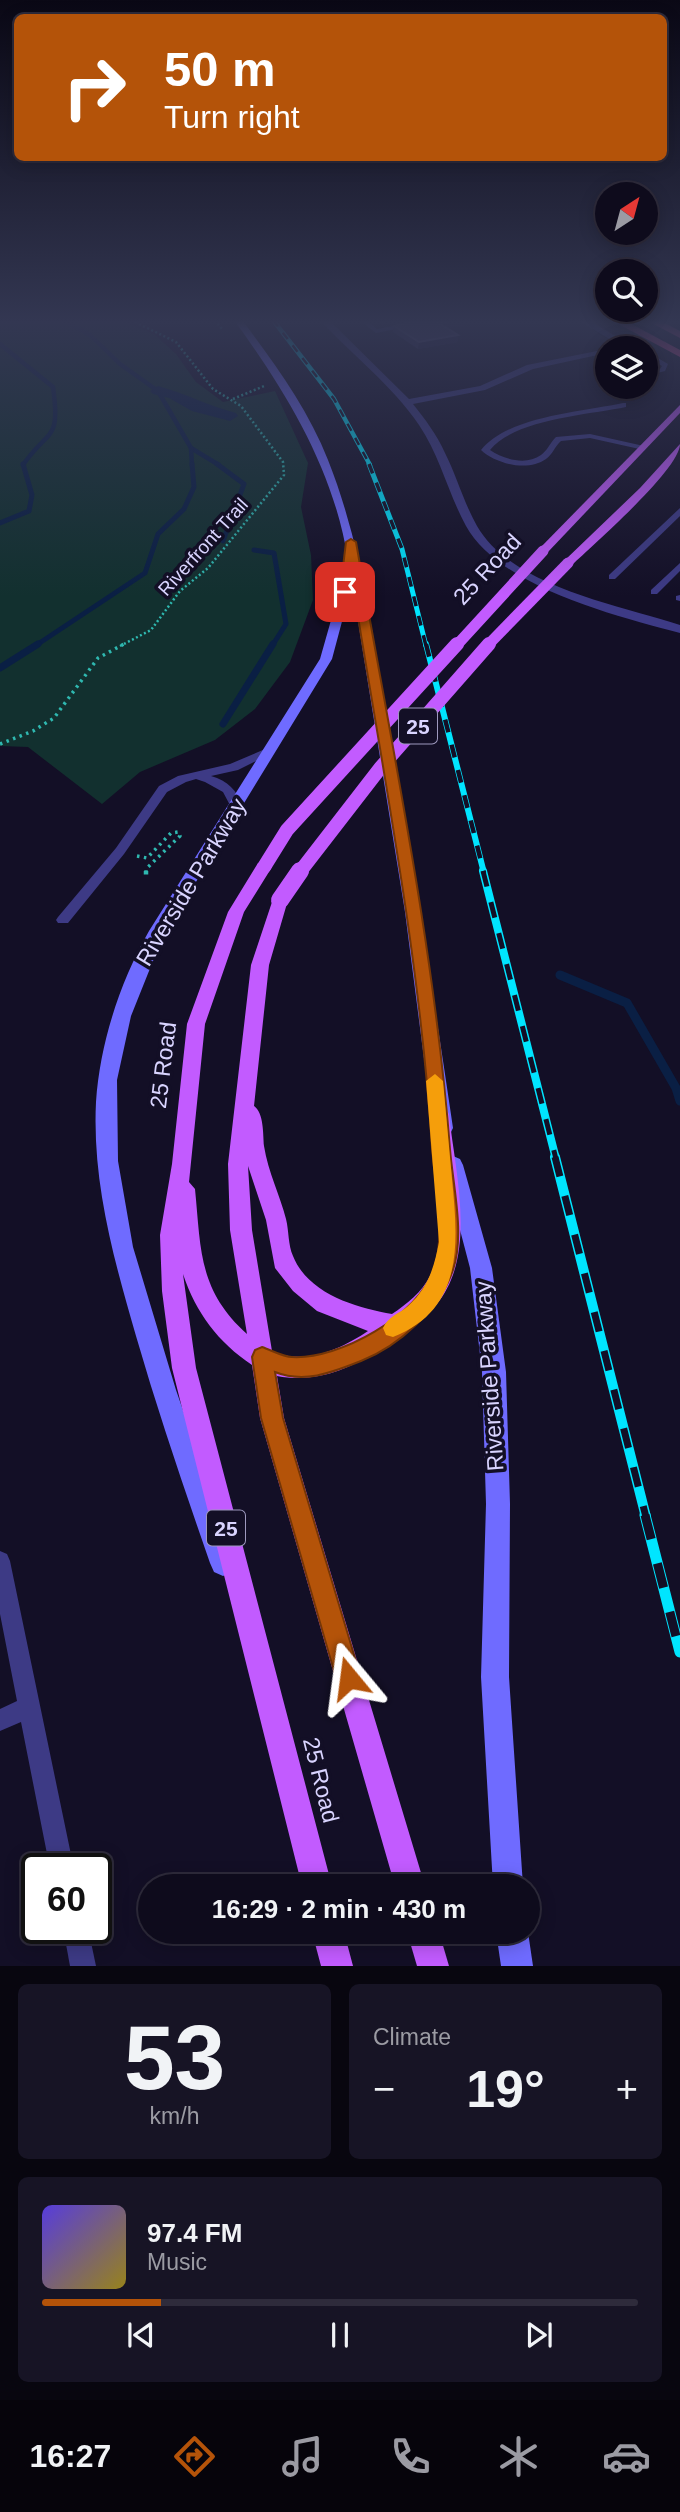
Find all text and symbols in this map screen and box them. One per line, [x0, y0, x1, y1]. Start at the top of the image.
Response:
icon: right [49, 42, 140, 133]
text: 50 m [164, 42, 276, 96]
text: Turn right [164, 99, 300, 135]
north arrow [595, 182, 658, 245]
map controls [595, 182, 658, 399]
button: search [595, 259, 658, 322]
button: layers [595, 336, 658, 399]
street label: Riverfront Trail [154, 494, 252, 600]
street label: 25 Road [448, 528, 526, 610]
pin [315, 562, 375, 622]
icon: arrive [326, 573, 364, 611]
road number: 25 [399, 708, 437, 744]
street label: Riverside Parkway [131, 793, 251, 970]
street label: 25 Road [145, 1020, 181, 1110]
street label: Riverside Parkway [469, 1280, 509, 1472]
road number: 25 [207, 1510, 245, 1546]
position arrow [312, 1641, 386, 1715]
street label: 25 Road [298, 1735, 344, 1825]
speed limit sign: 60 [21, 1853, 112, 1944]
text: 16:29 · 2 min · 430 m [212, 1894, 466, 1924]
text: 53 [124, 2007, 225, 2108]
text: Climate [373, 2024, 451, 2050]
text: 19° [466, 2060, 545, 2118]
text: − [373, 2068, 395, 2110]
text: + [616, 2068, 638, 2110]
text: km/h [150, 2103, 199, 2129]
text: 97.4 FM [147, 2218, 242, 2248]
text: Music [147, 2249, 207, 2275]
icon: previous [122, 2316, 160, 2354]
icon: pause [321, 2316, 359, 2354]
icon: next [520, 2316, 558, 2354]
icon: directions [170, 2432, 219, 2481]
icon: music [278, 2432, 327, 2481]
icon: phone [386, 2432, 435, 2481]
icon: climate [494, 2432, 543, 2481]
icon: car [602, 2432, 651, 2481]
text: 16:27 [29, 2438, 111, 2474]

